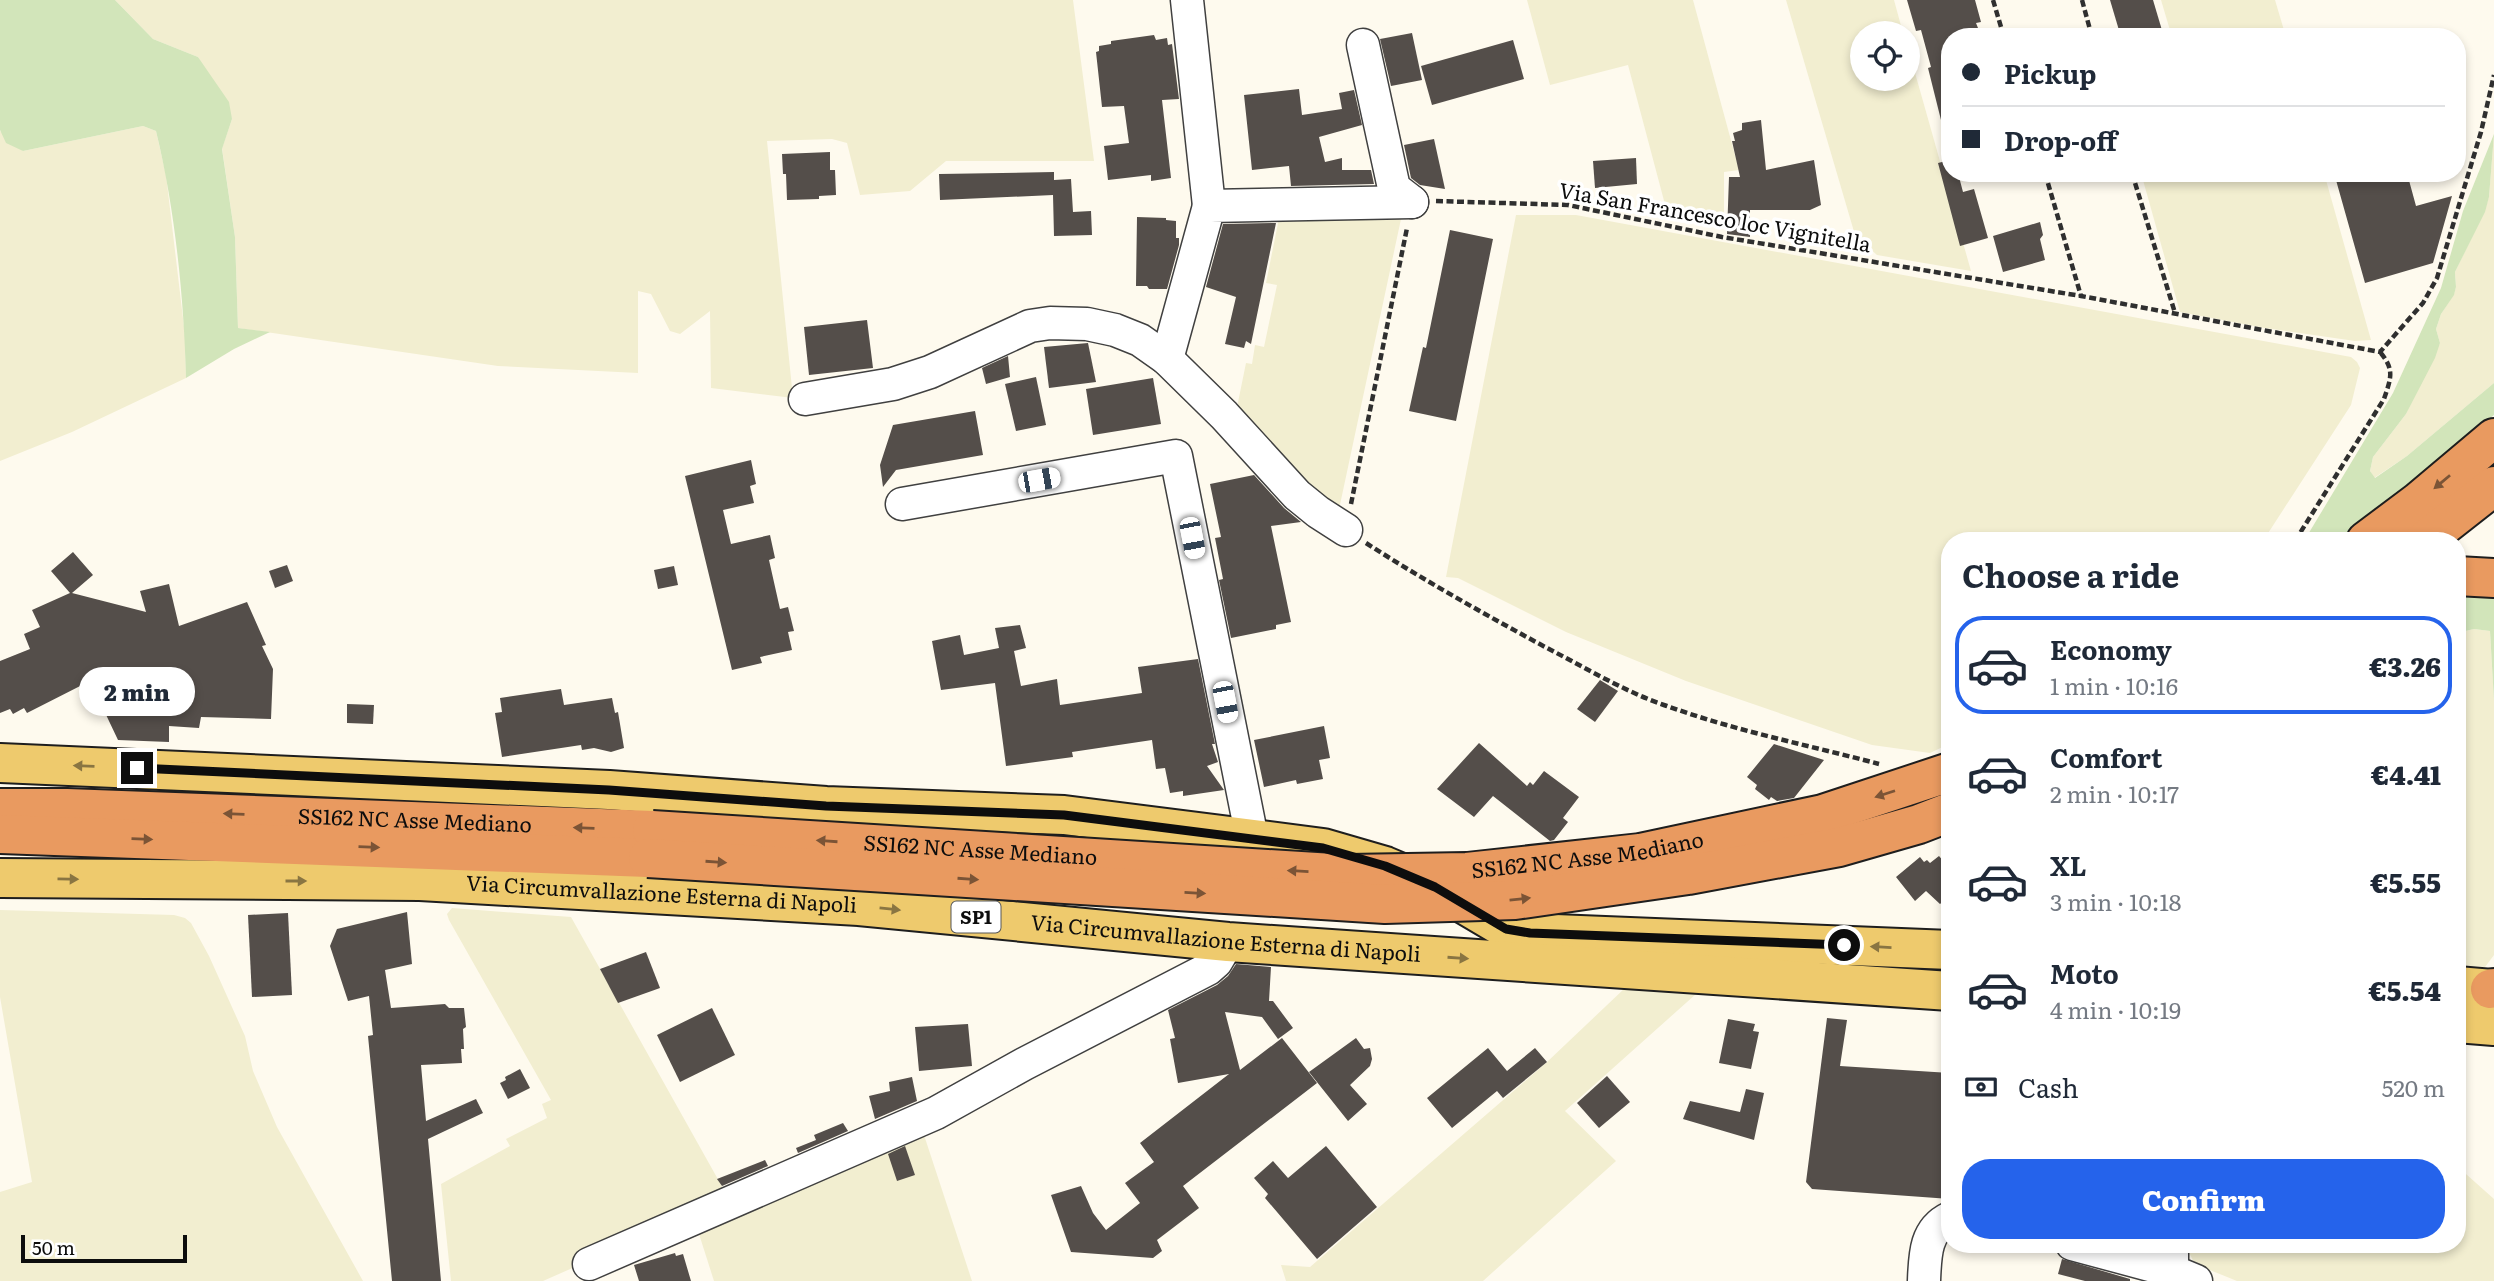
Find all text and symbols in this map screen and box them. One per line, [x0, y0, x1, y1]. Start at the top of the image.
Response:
map controls [1850, 21, 1920, 91]
button: locate [1850, 21, 1920, 91]
text: Pickup [2004, 53, 2096, 92]
text: Drop-off [2004, 120, 2117, 159]
street label: Via San Francesco loc Vignitella [1557, 173, 1875, 258]
car [1017, 466, 1062, 494]
one-way arrow [2433, 475, 2451, 490]
car [1178, 515, 1207, 561]
text: Choose a ride [1962, 550, 2179, 598]
text: Economy [2050, 629, 2172, 668]
icon: car [1966, 634, 2029, 697]
text: €3.26 [2369, 646, 2441, 685]
callout: 2 min [79, 666, 195, 716]
text: 1 min · 10:16 [2050, 668, 2178, 702]
text: 2 min [104, 674, 170, 708]
car [1211, 679, 1240, 725]
text: Comfort [2050, 737, 2162, 776]
icon: car [1966, 742, 2029, 805]
route end [121, 752, 153, 784]
text: €4.41 [2371, 754, 2441, 793]
one-way arrow [72, 760, 94, 772]
text: 2 min · 10:17 [2050, 776, 2179, 810]
one-way arrow [1874, 789, 1895, 800]
street label: SS162 NC Asse Mediano [297, 799, 532, 838]
one-way arrow [223, 809, 245, 820]
one-way arrow [573, 822, 595, 833]
street label: SS162 NC Asse Mediano [1469, 822, 1706, 884]
street label: SS162 NC Asse Mediano [863, 825, 1098, 871]
one-way arrow [131, 833, 153, 844]
one-way arrow [815, 836, 837, 847]
one-way arrow [358, 842, 380, 853]
text: XL [2050, 845, 2087, 884]
icon: car [1966, 850, 2029, 913]
one-way arrow [706, 857, 728, 868]
text: €5.55 [2370, 862, 2441, 901]
one-way arrow [1287, 865, 1309, 876]
street label: Via Circumvallazione Esterna di Napoli [465, 866, 858, 919]
one-way arrow [57, 873, 79, 885]
one-way arrow [957, 874, 979, 885]
one-way arrow [285, 875, 307, 887]
text: 3 min · 10:18 [2050, 884, 2181, 918]
one-way arrow [1184, 887, 1206, 898]
one-way arrow [1509, 893, 1531, 904]
road number: SP1 [951, 902, 1000, 932]
one-way arrow [879, 903, 901, 914]
street label: Via Circumvallazione Esterna di Napoli [1029, 905, 1422, 968]
route start [1828, 929, 1860, 961]
one-way arrow [1870, 941, 1892, 952]
one-way arrow [1447, 953, 1469, 964]
text: Moto [2050, 953, 2119, 992]
icon: car [1966, 958, 2029, 1021]
text: €5.54 [2368, 970, 2441, 1009]
text: 4 min · 10:19 [2050, 992, 2181, 1026]
text: Cash [2018, 1067, 2079, 1106]
icon: cash [1962, 1068, 2000, 1106]
text: 520 m [2382, 1070, 2445, 1104]
button: Confirm [1962, 1159, 2445, 1239]
scale bar [21, 1232, 187, 1264]
text: 50 m [32, 1233, 75, 1261]

